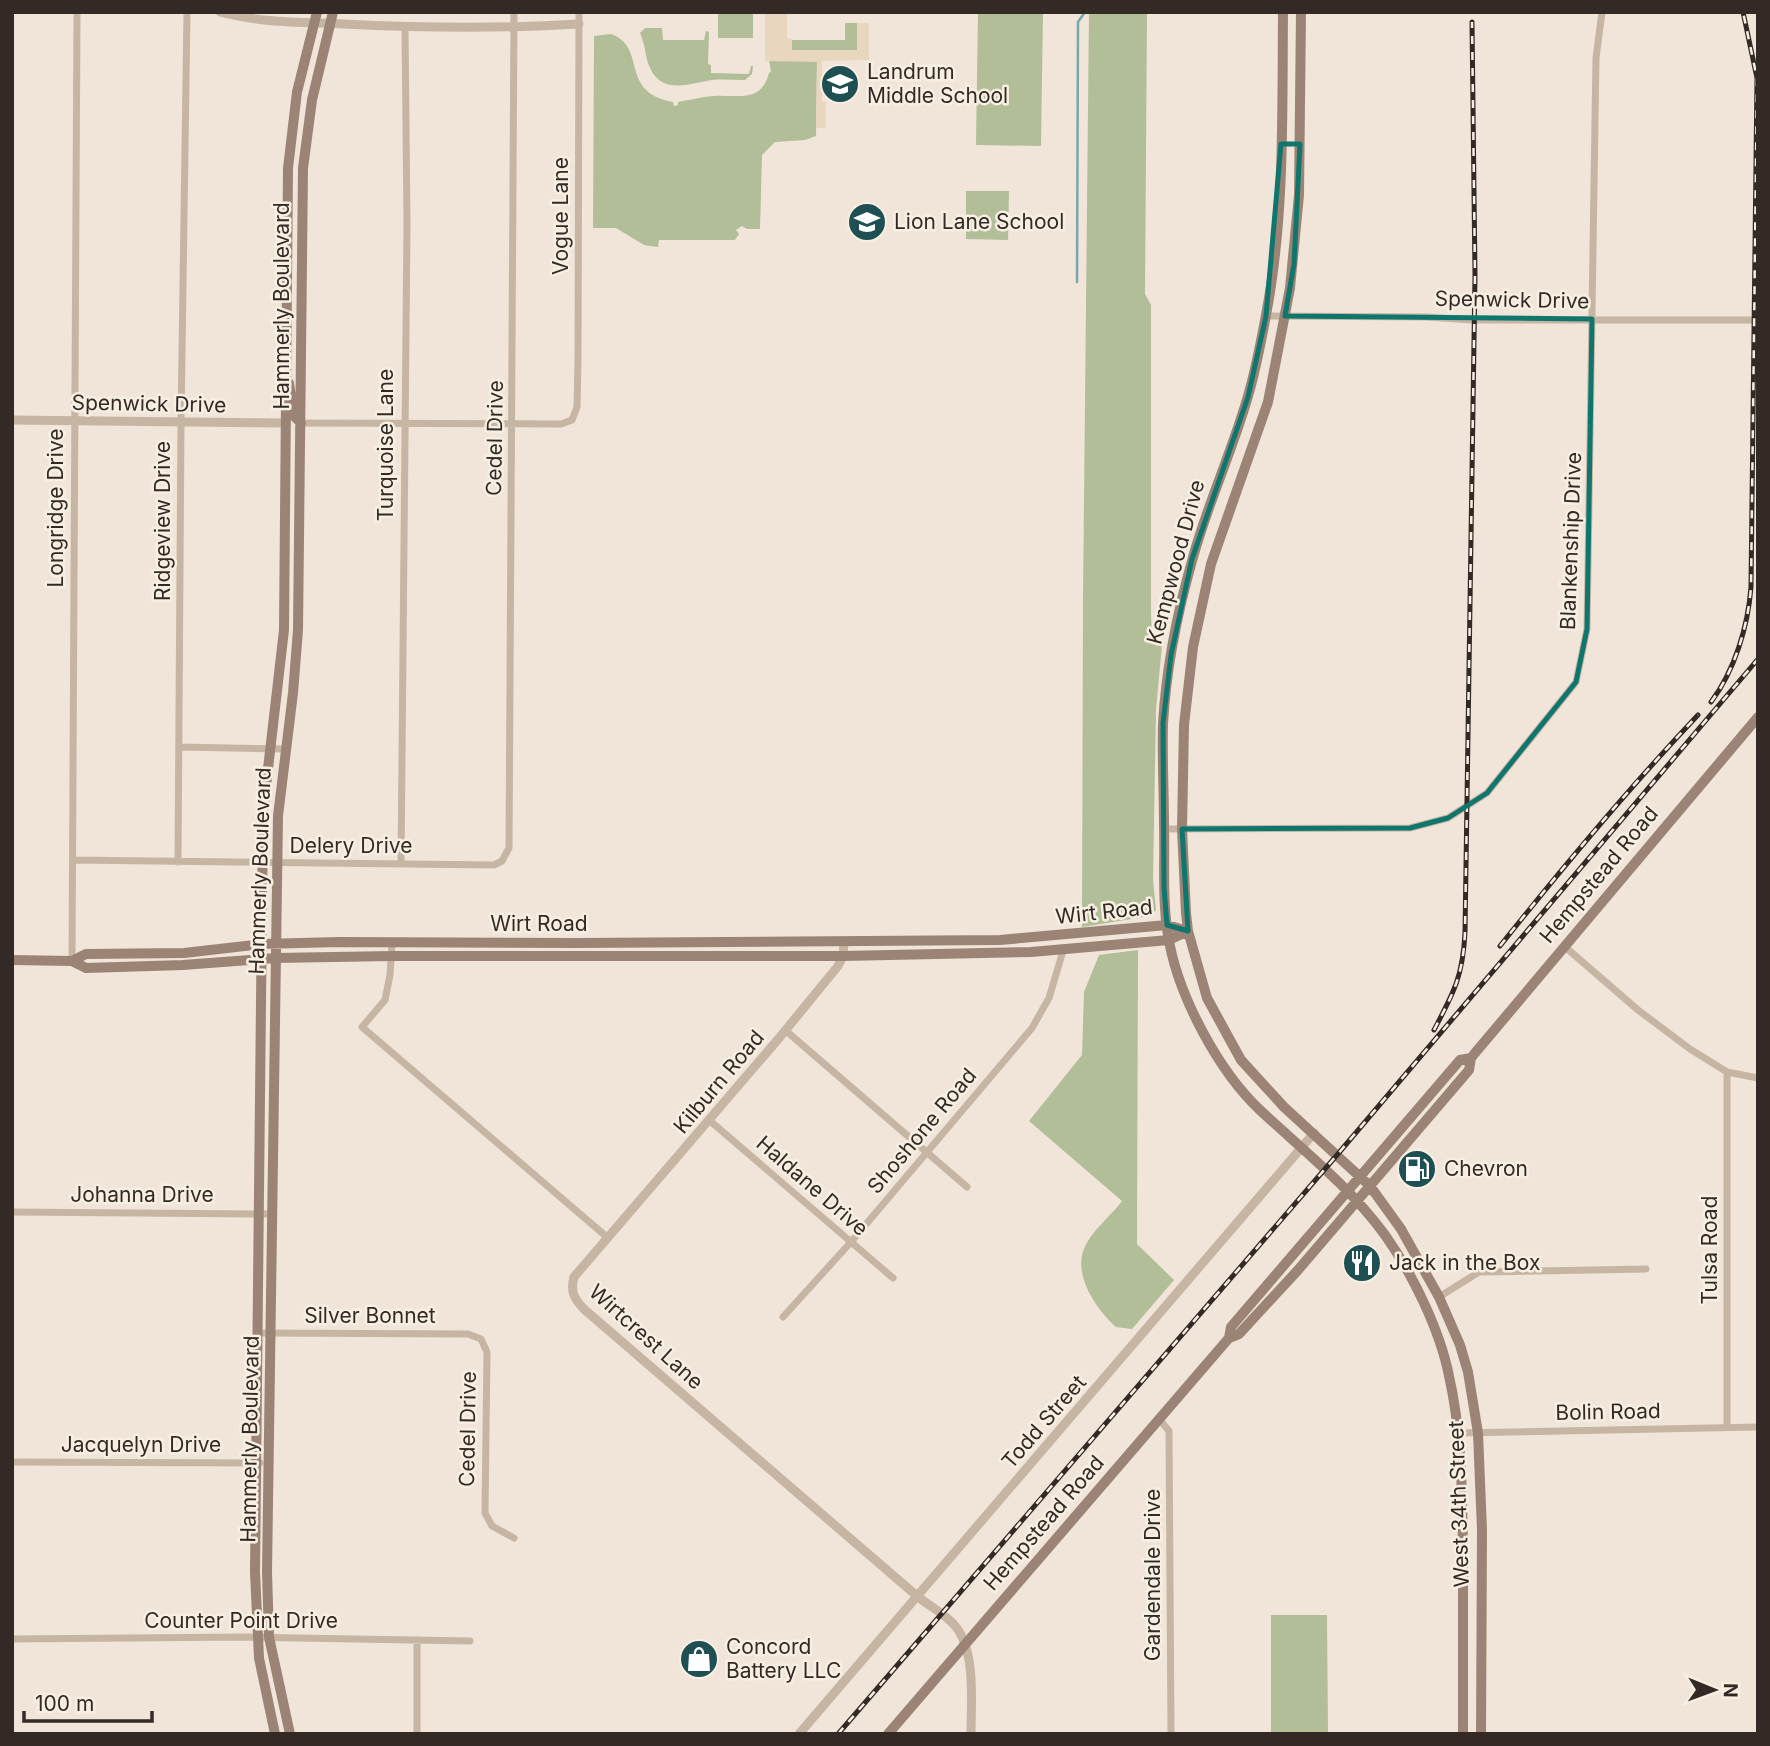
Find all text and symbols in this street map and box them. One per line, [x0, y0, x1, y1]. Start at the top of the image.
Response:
place label: Landrum Middle School [867, 59, 1008, 108]
school or university icon: Landrum Middle School [819, 63, 861, 105]
street label: Vogue Lane [548, 157, 573, 275]
school or university icon: Lion Lane School [846, 201, 888, 243]
street label: Hammerly Boulevard [269, 202, 294, 410]
place label: Lion Lane School [894, 209, 1064, 234]
street label: Spenwick Drive [1434, 286, 1590, 313]
street label: Turquoise Lane [373, 369, 398, 521]
street label: Cedel Drive [481, 380, 508, 496]
street label: Spenwick Drive [71, 390, 227, 417]
street label: Longridge Drive [43, 428, 68, 588]
street label: Ridgeview Drive [150, 441, 175, 601]
street label: Blankenship Drive [1555, 451, 1586, 630]
street label: Kempwood Drive [1142, 477, 1209, 647]
street label: Hammerly Boulevard [243, 767, 276, 975]
street label: Hempstead Road [1534, 801, 1663, 948]
street label: Delery Drive [290, 833, 412, 858]
street label: Wirt Road [1054, 894, 1154, 929]
street label: Wirt Road [490, 911, 588, 936]
street label: Kilburn Road [668, 1025, 769, 1138]
street label: Shoshone Road [862, 1063, 981, 1198]
street label: Haldane Drive [751, 1130, 873, 1241]
fuel station icon: Chevron [1396, 1148, 1438, 1190]
place label: Chevron [1444, 1156, 1528, 1181]
street label: Johanna Drive [70, 1182, 214, 1207]
street label: Tulsa Road [1697, 1196, 1722, 1304]
restaurant icon: Jack in the Box [1341, 1242, 1383, 1284]
place label: Jack in the Box [1389, 1250, 1540, 1275]
street label: Wirtcrest Lane [584, 1279, 708, 1394]
street label: Silver Bonnet [304, 1303, 436, 1328]
street label: Hammerly Boulevard [235, 1335, 264, 1543]
street label: Todd Street [996, 1370, 1091, 1473]
street label: Cedel Drive [454, 1371, 481, 1487]
street label: Bolin Road [1555, 1398, 1661, 1425]
street label: West 34th Street [1443, 1420, 1474, 1588]
street label: Jacquelyn Drive [61, 1432, 221, 1457]
street label: Hempstead Road [978, 1450, 1109, 1595]
street label: Gardendale Drive [1140, 1489, 1165, 1661]
street label: Counter Point Drive [144, 1608, 338, 1633]
place label: Concord Battery LLC [726, 1634, 841, 1683]
shop icon: Concord Battery LLC [678, 1638, 720, 1680]
north arrow [1679, 1655, 1749, 1725]
scale bar [24, 1680, 152, 1724]
text: N [1719, 1683, 1742, 1698]
text: 100 m [35, 1691, 94, 1716]

